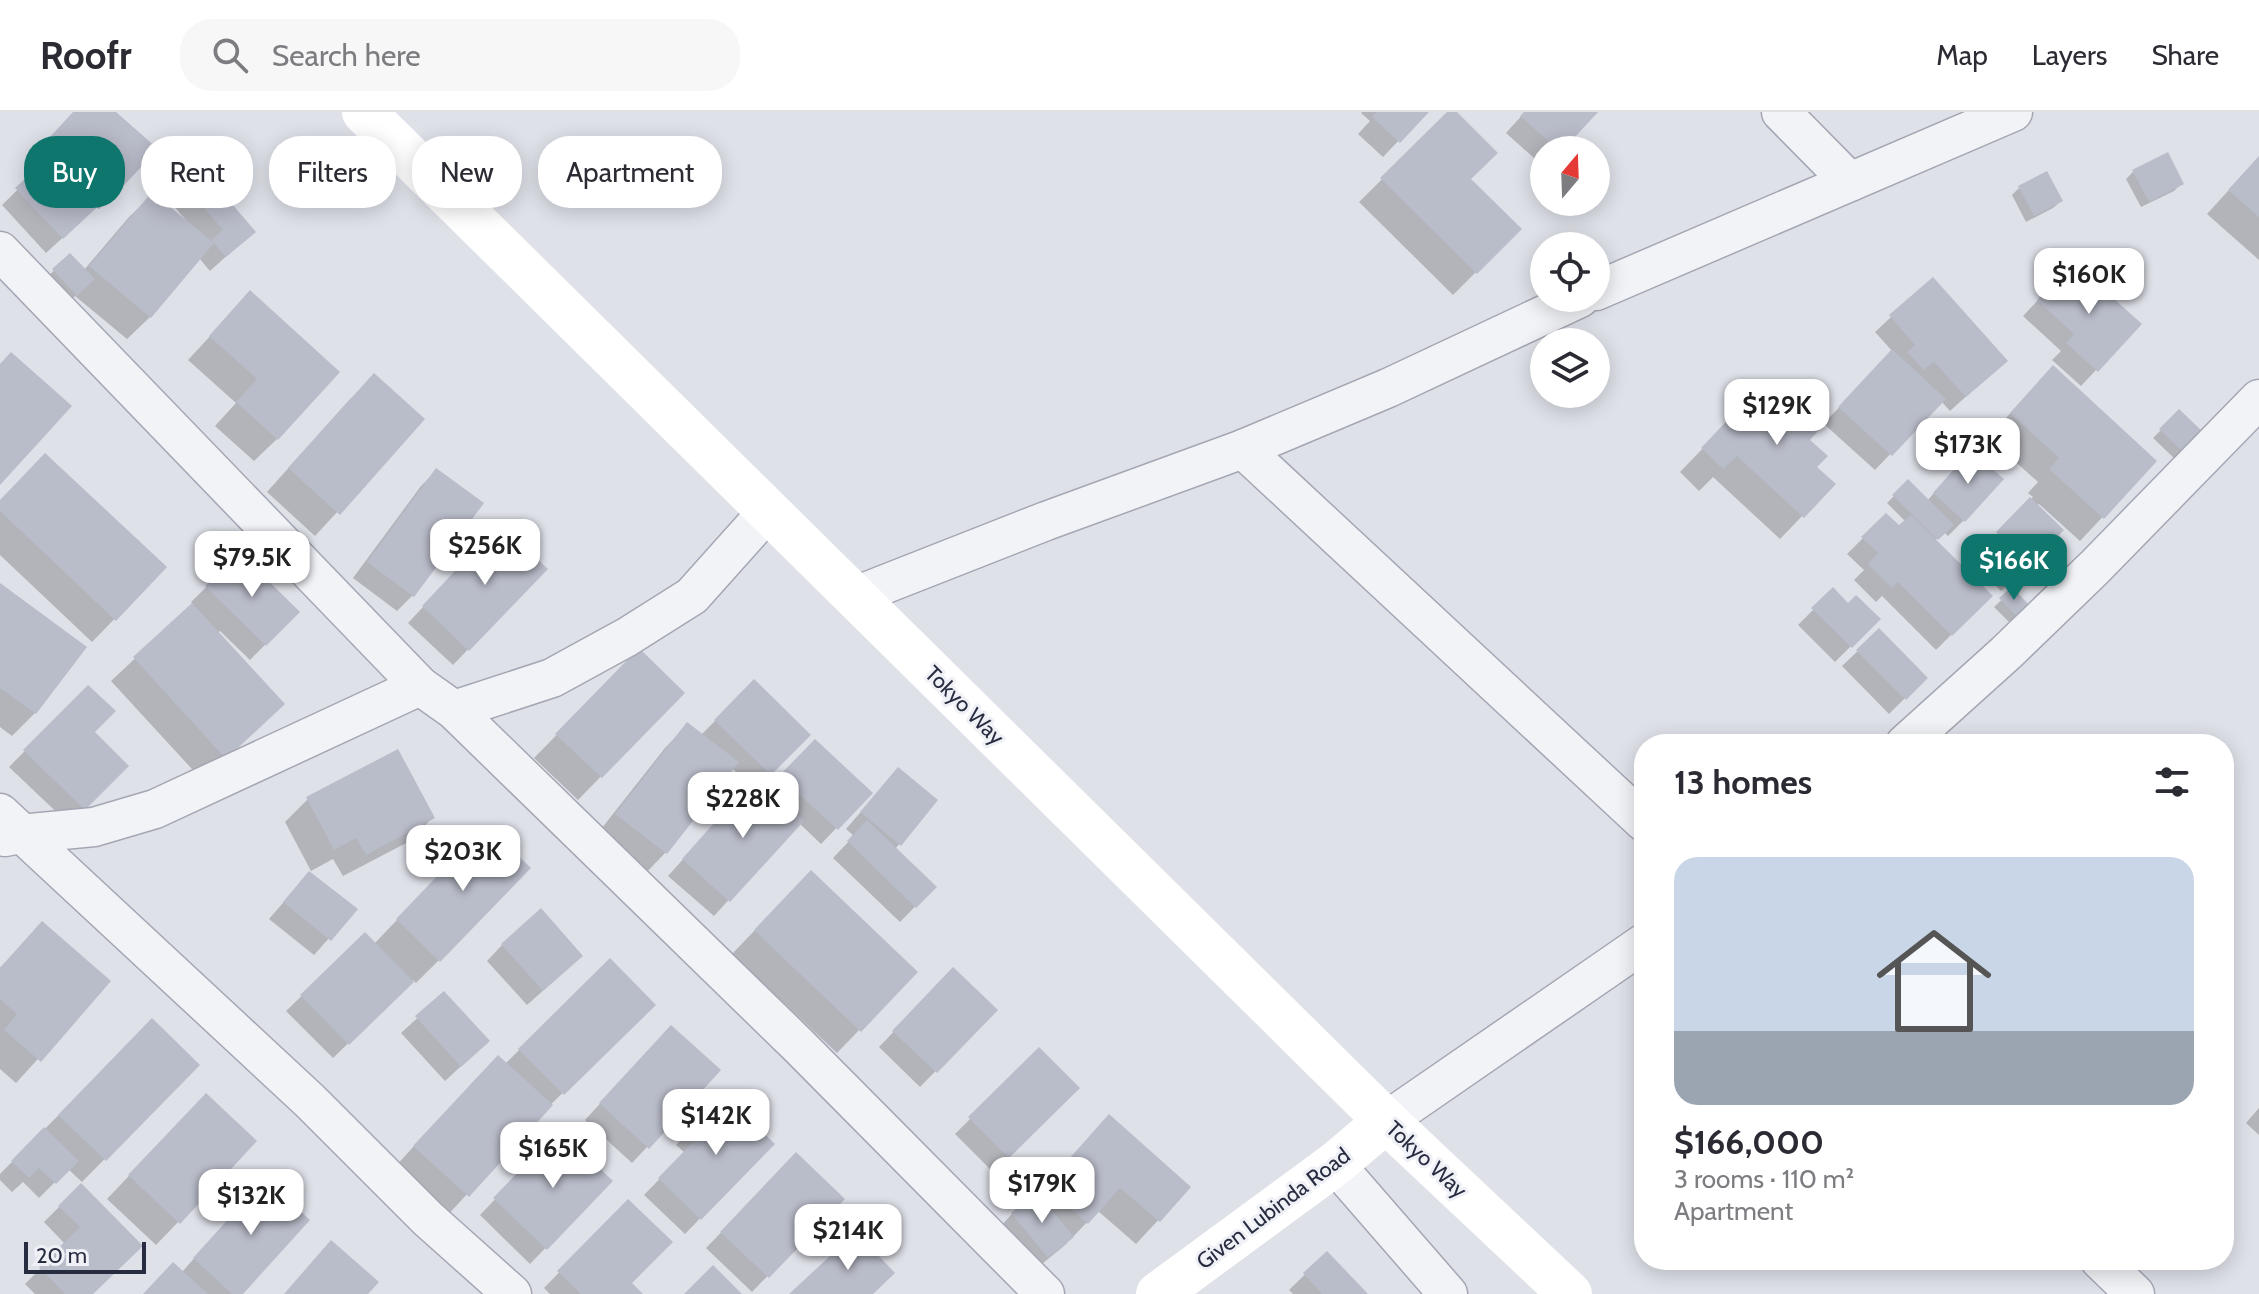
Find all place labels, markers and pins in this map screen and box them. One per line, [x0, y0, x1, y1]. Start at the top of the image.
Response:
pin: $160K [2033, 248, 2145, 316]
pin: $129K [1721, 379, 1833, 447]
pin: $173K [1912, 418, 2024, 486]
pin: $256K [429, 519, 541, 587]
pin: $79.5K [187, 531, 317, 599]
pin: $166K [1958, 534, 2070, 602]
pin: $228K [687, 772, 799, 840]
pin: $203K [407, 825, 519, 893]
pin: $142K [660, 1089, 772, 1157]
pin: $165K [497, 1122, 609, 1190]
pin: $179K [986, 1157, 1098, 1225]
pin: $132K [195, 1169, 307, 1237]
pin: $214K [792, 1204, 904, 1272]

